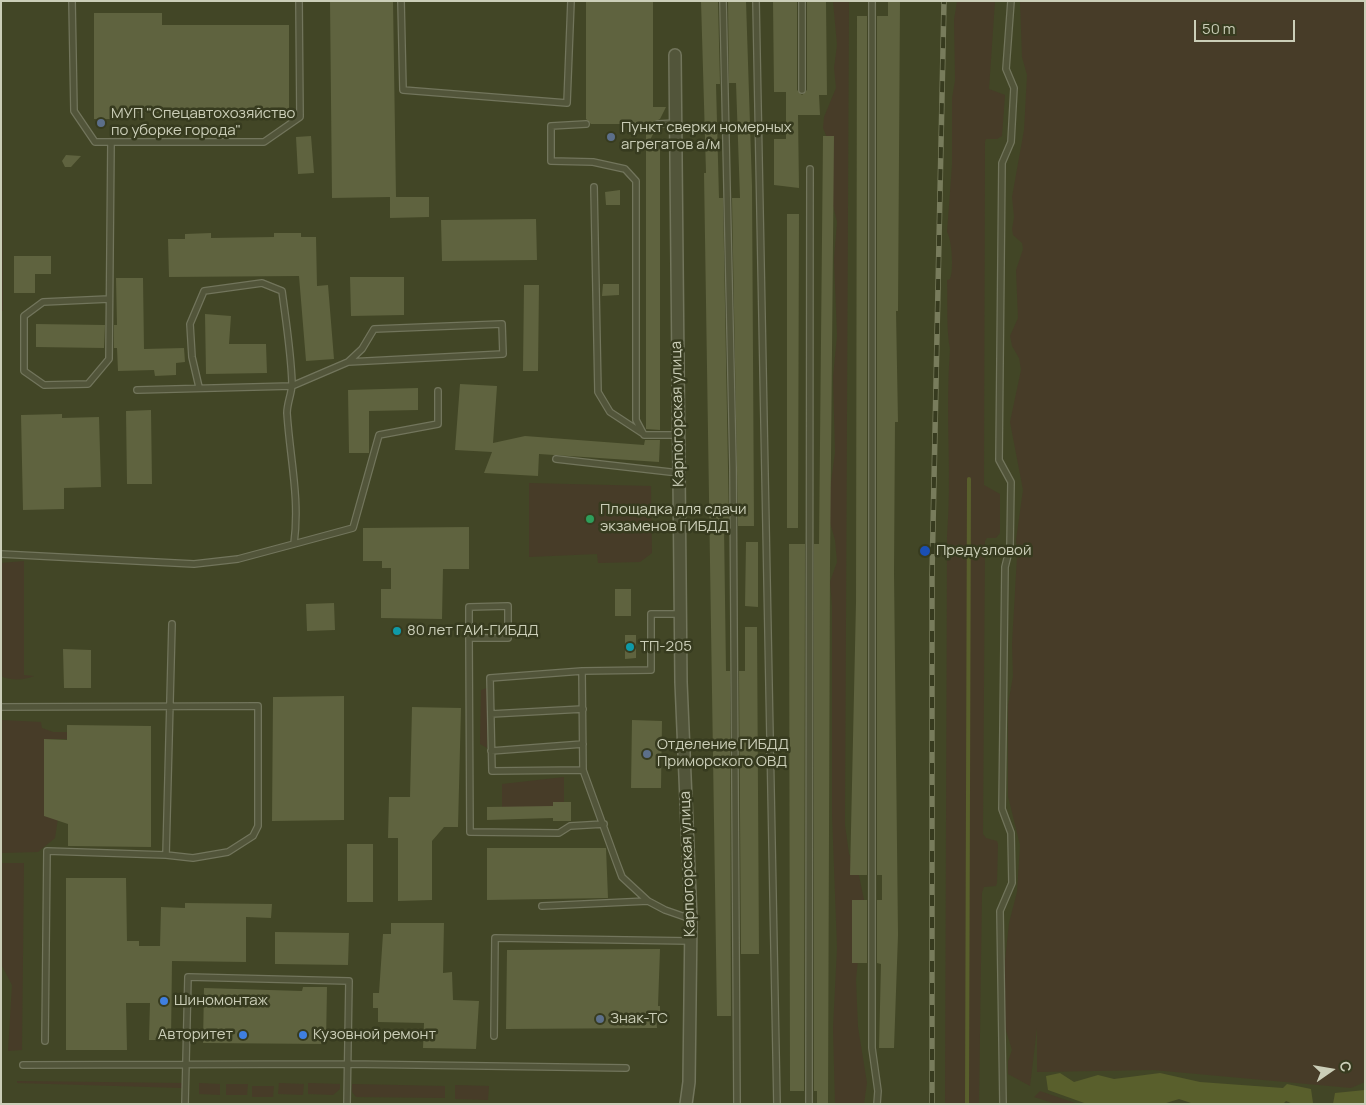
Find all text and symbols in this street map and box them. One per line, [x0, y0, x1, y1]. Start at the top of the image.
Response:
scale bar [1196, 10, 1297, 42]
text: 50 m [1202, 18, 1236, 39]
place label: МУП "Спецавтохозяйство по уборке города" [111, 105, 295, 140]
marker: МУП "Спецавтохозяйство по уборке города" [95, 117, 107, 129]
place label: Пункт сверки номерных агрегатов а/м [621, 119, 792, 154]
marker: Пункт сверки номерных агрегатов а/м [605, 131, 617, 143]
street label: Карпогорская улица [668, 341, 688, 487]
place label: Площадка для сдачи экзаменов ГИБДД [600, 501, 746, 536]
marker: Площадка для сдачи экзаменов ГИБДД [584, 513, 596, 525]
place label: Предузловой [936, 542, 1031, 560]
marker: Предузловой [918, 544, 932, 558]
place label: 80 лет ГАИ-ГИБДД [407, 622, 539, 640]
marker: 80 лет ГАИ-ГИБДД [391, 625, 403, 637]
place label: ТП-205 [640, 638, 692, 656]
marker: ТП-205 [624, 641, 636, 653]
place label: Отделение ГИБДД Приморского ОВД [657, 736, 789, 771]
marker: Отделение ГИБДД Приморского ОВД [641, 748, 653, 760]
street label: Карпогорская улица [676, 791, 700, 937]
place label: Шиномонтаж [174, 992, 268, 1010]
marker: Шиномонтаж [158, 995, 170, 1007]
place label: Знак-ТС [610, 1010, 668, 1028]
marker: Знак-ТС [594, 1013, 606, 1025]
place label: Авторитет [158, 1026, 233, 1044]
place label: Кузовной ремонт [313, 1026, 436, 1044]
marker: Авторитет [237, 1029, 249, 1041]
marker: Кузовной ремонт [297, 1029, 309, 1041]
north arrow [1306, 1045, 1356, 1095]
text: С [1336, 1059, 1357, 1074]

